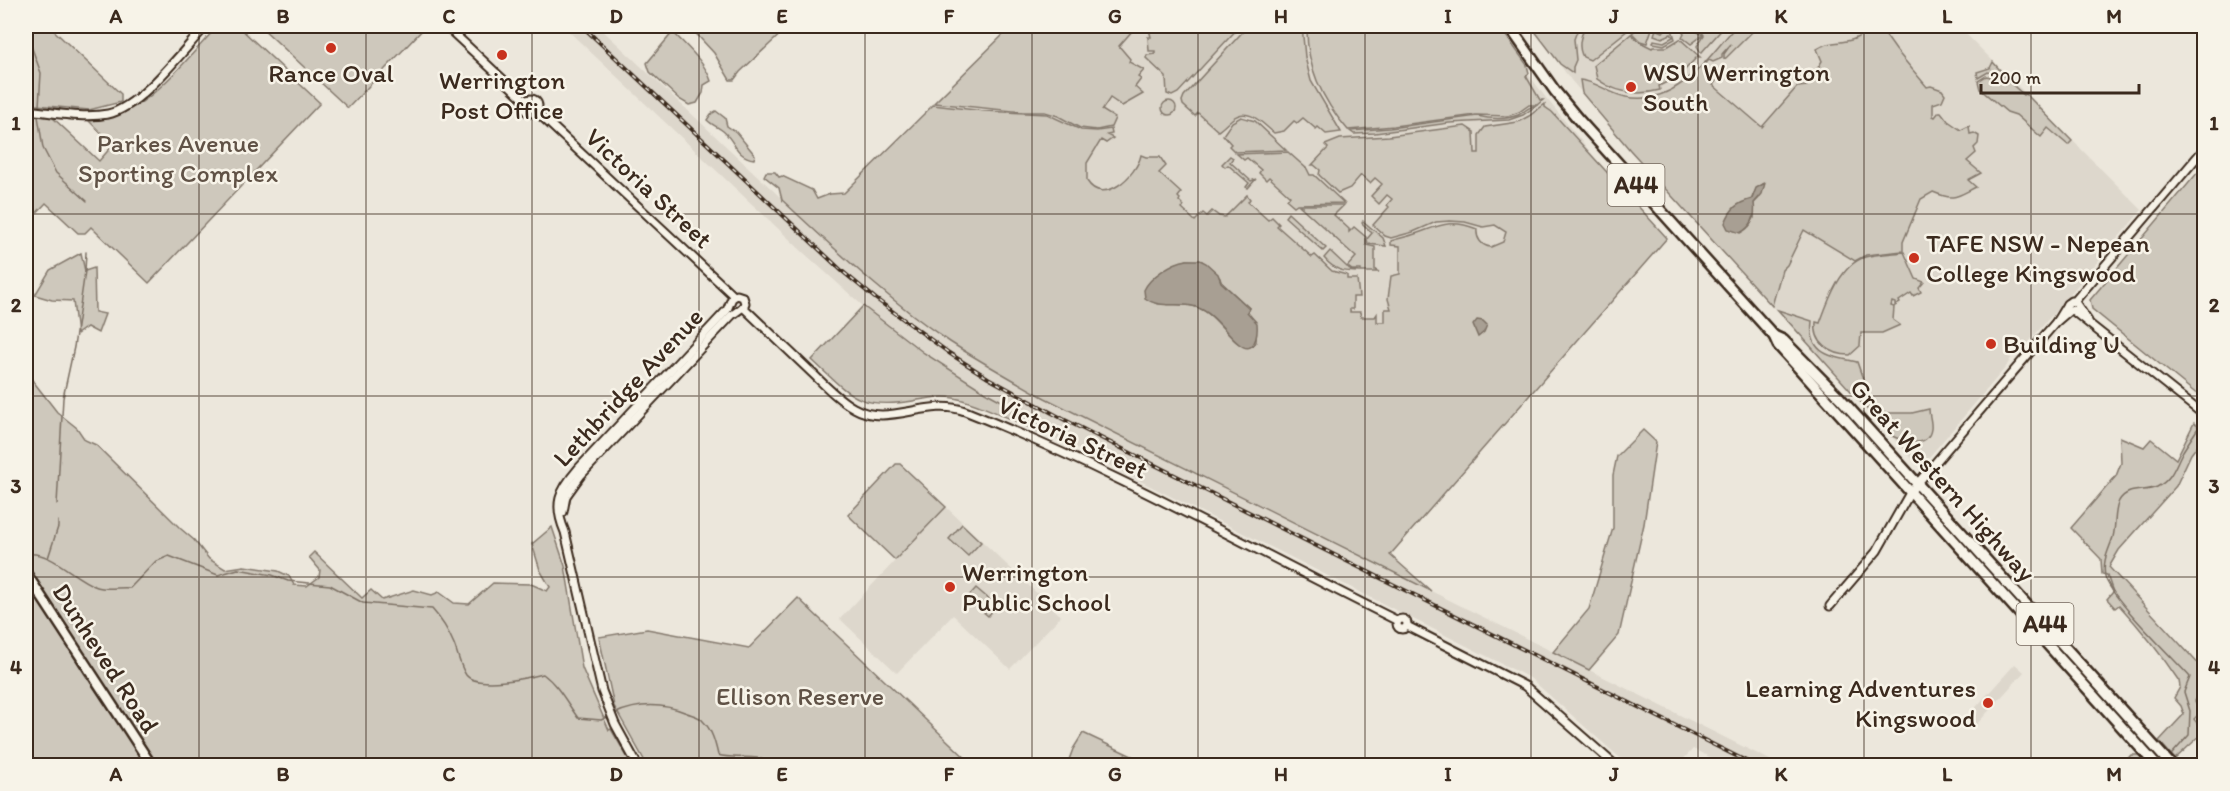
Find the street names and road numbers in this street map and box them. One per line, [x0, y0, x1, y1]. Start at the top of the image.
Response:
street label: Victoria Street [579, 121, 719, 255]
road number: A44 [1608, 164, 1664, 206]
street label: Lethbridge Avenue [546, 301, 710, 473]
street label: Great Western Highway [1843, 372, 2043, 588]
street label: Victoria Street [993, 388, 1153, 486]
street label: Dunheved Road [46, 577, 166, 739]
road number: A44 [2016, 603, 2074, 645]

